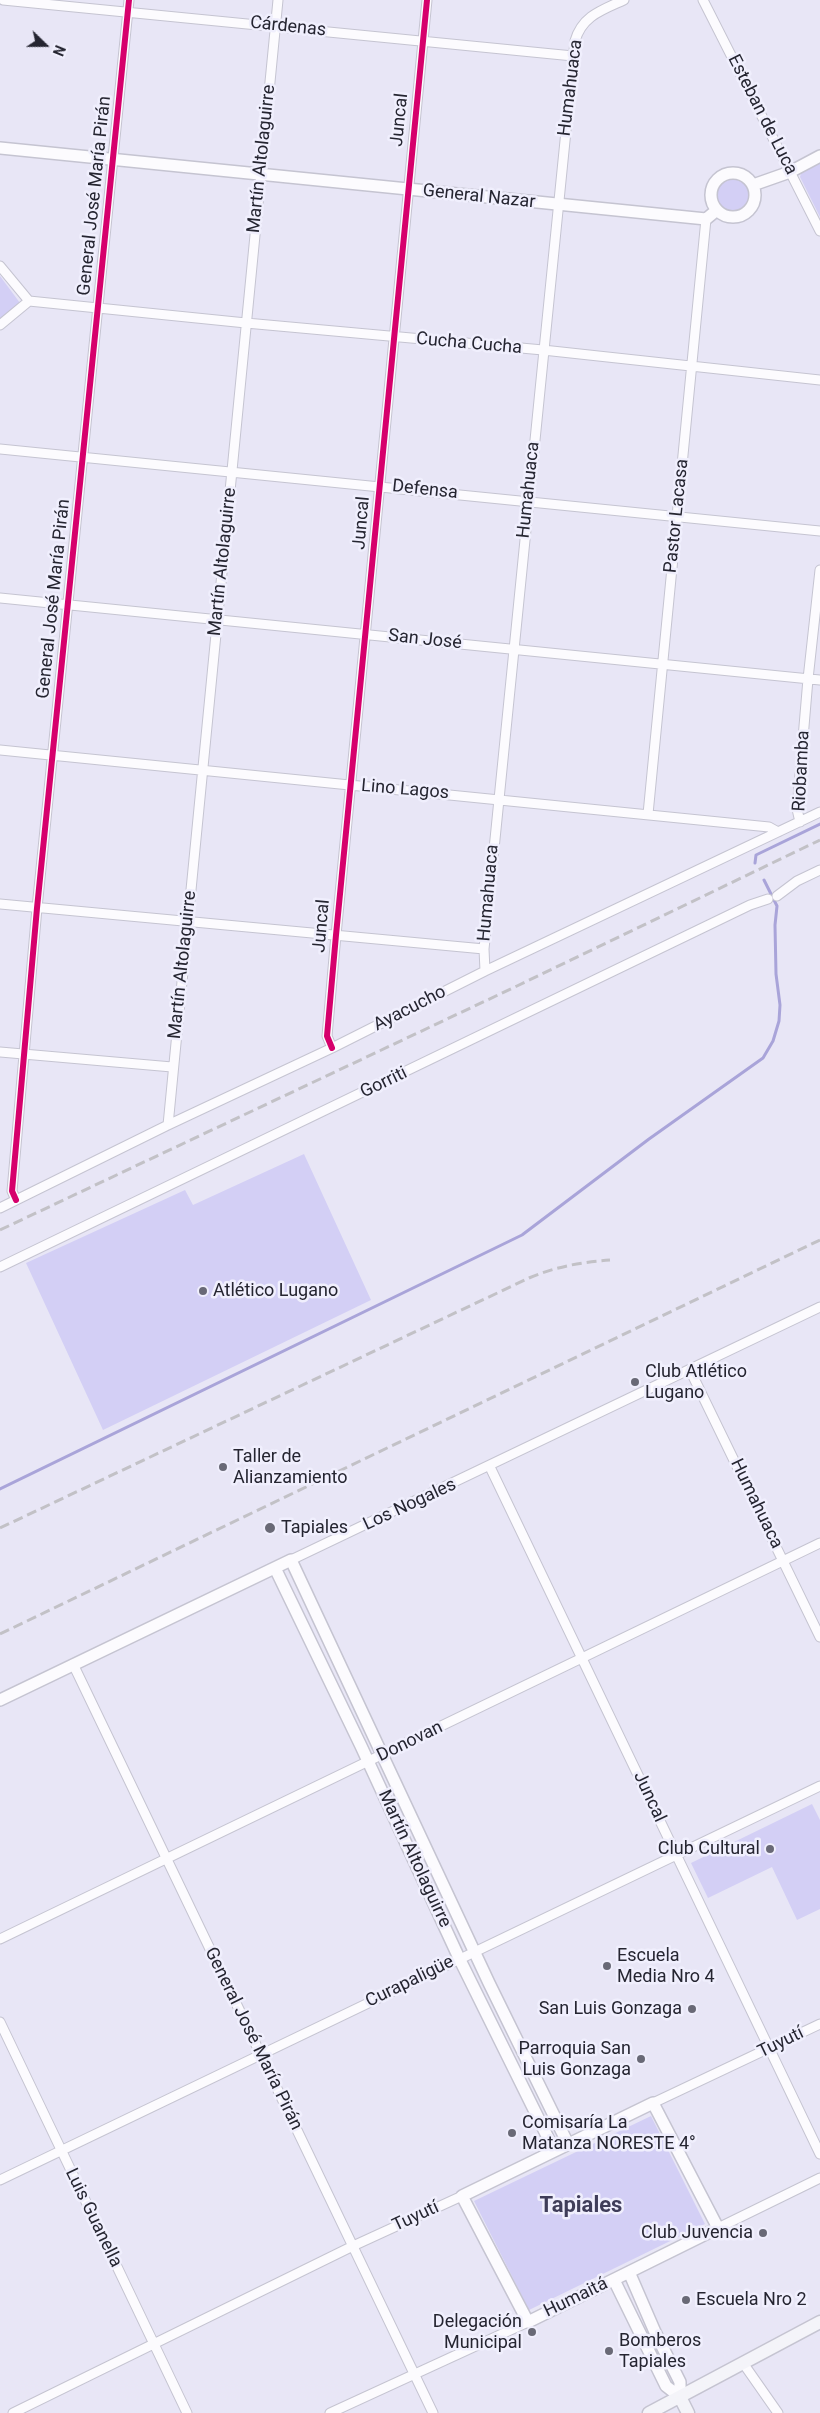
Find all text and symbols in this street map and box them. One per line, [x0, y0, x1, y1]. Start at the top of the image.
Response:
street label: Cárdenas [249, 12, 327, 42]
north arrow [20, 20, 70, 70]
street label: Humahuaca [554, 38, 588, 138]
text: N [50, 43, 68, 58]
street label: Esteban de Luca [722, 51, 802, 179]
street label: Martín Altolaguirre [243, 84, 281, 234]
street label: Juncal [386, 92, 414, 148]
street label: General José María Pirán [74, 95, 116, 297]
street label: General Nazar [422, 180, 536, 214]
street label: Cucha Cucha [415, 329, 523, 359]
street label: Humahuaca [513, 441, 545, 539]
street label: Pastor Lacasa [660, 458, 694, 574]
street label: Defensa [391, 476, 459, 504]
street label: Martín Altolaguirre [204, 487, 242, 637]
street label: Juncal [349, 495, 375, 551]
street label: General José María Pirán [33, 498, 75, 700]
street label: San José [387, 625, 463, 655]
street label: Riobamba [789, 730, 815, 812]
street label: Lino Lagos [360, 775, 450, 805]
street label: Humahuaca [474, 844, 504, 942]
street label: Martín Altolaguirre [164, 890, 202, 1040]
street label: Juncal [309, 898, 335, 954]
street label: Ayacucho [370, 982, 450, 1036]
street label: Gorriti [357, 1062, 411, 1104]
place label: Atlético Lugano [213, 1280, 338, 1302]
marker: Atlético Lugano [197, 1285, 209, 1297]
place label: Club Atlético Lugano [645, 1361, 747, 1404]
marker: Club Atlético Lugano [629, 1376, 641, 1388]
place label: Taller de Alianzamiento [233, 1446, 348, 1488]
street label: Humahuaca [725, 1456, 787, 1552]
marker: Taller de Alianzamiento [217, 1461, 229, 1473]
street label: Los Nogales [360, 1474, 460, 1536]
place label: Tapiales [281, 1517, 348, 1539]
marker: Tapiales [263, 1521, 277, 1535]
street label: Donovan [374, 1717, 446, 1767]
street label: Juncal [628, 1768, 670, 1826]
street label: Martín Altolaguirre [373, 1787, 455, 1931]
place label: Club Cultural [658, 1838, 760, 1860]
marker: Club Cultural [764, 1843, 776, 1855]
street label: General José María Pirán [199, 1944, 307, 2134]
place label: Escuela Media Nro 4 [617, 1945, 715, 1988]
street label: Curapaligüe [362, 1951, 458, 2013]
marker: Escuela Media Nro 4 [601, 1960, 613, 1972]
place label: San Luis Gonzaga [539, 1998, 682, 2020]
marker: San Luis Gonzaga [686, 2003, 698, 2015]
street label: Tuyutí [754, 2023, 808, 2063]
place label: Parroquia San Luis Gonzaga [518, 2038, 631, 2080]
marker: Parroquia San Luis Gonzaga [635, 2053, 647, 2065]
place label: Comisaría La Matanza NORESTE 4° [522, 2112, 696, 2154]
marker: Comisaría La Matanza NORESTE 4° [506, 2127, 518, 2139]
street label: Luis Guanella [60, 2165, 126, 2271]
district label: Tapiales [540, 2193, 622, 2219]
street label: Tuyutí [389, 2197, 443, 2237]
place label: Club Juvencia [641, 2222, 753, 2244]
marker: Club Juvencia [757, 2227, 769, 2239]
street label: Humaitá [541, 2273, 611, 2323]
place label: Escuela Nro 2 [696, 2289, 807, 2311]
marker: Escuela Nro 2 [680, 2294, 692, 2306]
place label: Delegación Municipal [433, 2311, 522, 2354]
marker: Delegación Municipal [526, 2326, 538, 2338]
place label: Bomberos Tapiales [619, 2330, 701, 2372]
marker: Bomberos Tapiales [603, 2345, 615, 2357]

